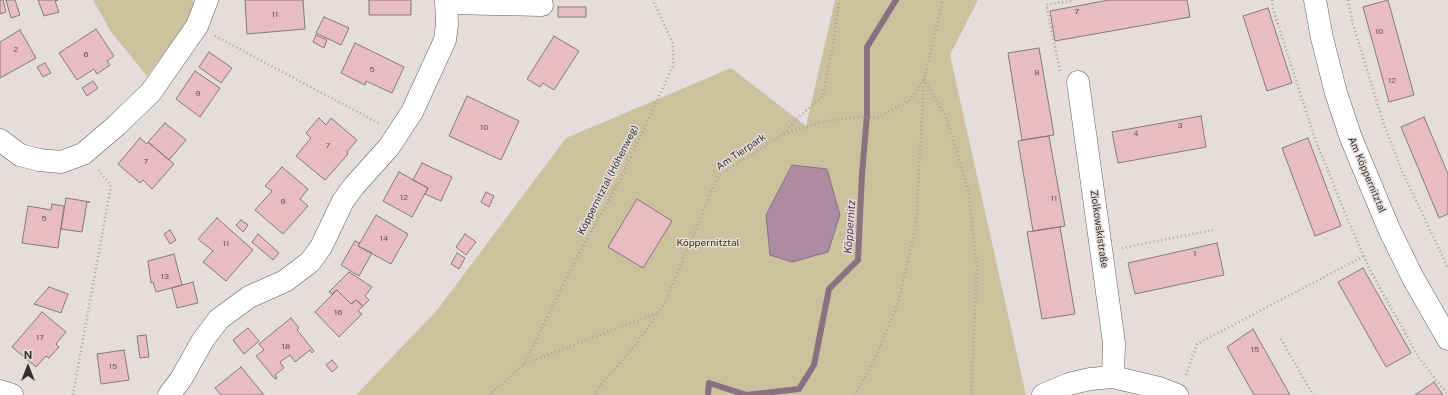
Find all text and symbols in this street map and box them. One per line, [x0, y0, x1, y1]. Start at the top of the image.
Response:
house number: 7 [1075, 7, 1079, 17]
house number: 11 [272, 10, 278, 20]
house number: 10 [1375, 27, 1383, 37]
house number: 2 [14, 45, 18, 55]
house number: 6 [84, 50, 88, 60]
house number: 5 [369, 65, 375, 75]
house number: 8 [1034, 68, 1040, 78]
house number: 12 [1388, 76, 1396, 86]
house number: 9 [196, 89, 200, 99]
house number: 3 [1177, 121, 1183, 131]
house number: 10 [480, 123, 488, 133]
street label: Köppernitztal (Höhenweg) [575, 123, 641, 237]
house number: 4 [1133, 129, 1139, 139]
street label: Am Tierpark [714, 131, 768, 173]
street label: Am Köppernitztal [1346, 135, 1388, 215]
house number: 7 [326, 141, 330, 151]
house number: 7 [144, 157, 148, 167]
street label: Ziolkowskistraße [1088, 189, 1110, 269]
house number: 12 [400, 193, 408, 203]
house number: 11 [1051, 194, 1057, 204]
house number: 9 [281, 197, 285, 207]
water label: Köppernitz [842, 200, 858, 254]
house number: 5 [41, 214, 47, 224]
house number: 14 [380, 234, 388, 244]
park label: Köppernitztal [676, 237, 740, 249]
house number: 11 [223, 239, 229, 249]
house number: 1 [1193, 249, 1197, 259]
house number: 13 [161, 272, 169, 282]
house number: 16 [334, 308, 342, 318]
house number: 17 [36, 333, 44, 343]
house number: 18 [282, 342, 290, 352]
house number: 15 [1251, 345, 1259, 355]
north arrow [8, 347, 48, 387]
text: N [24, 349, 32, 361]
house number: 15 [109, 362, 117, 372]

